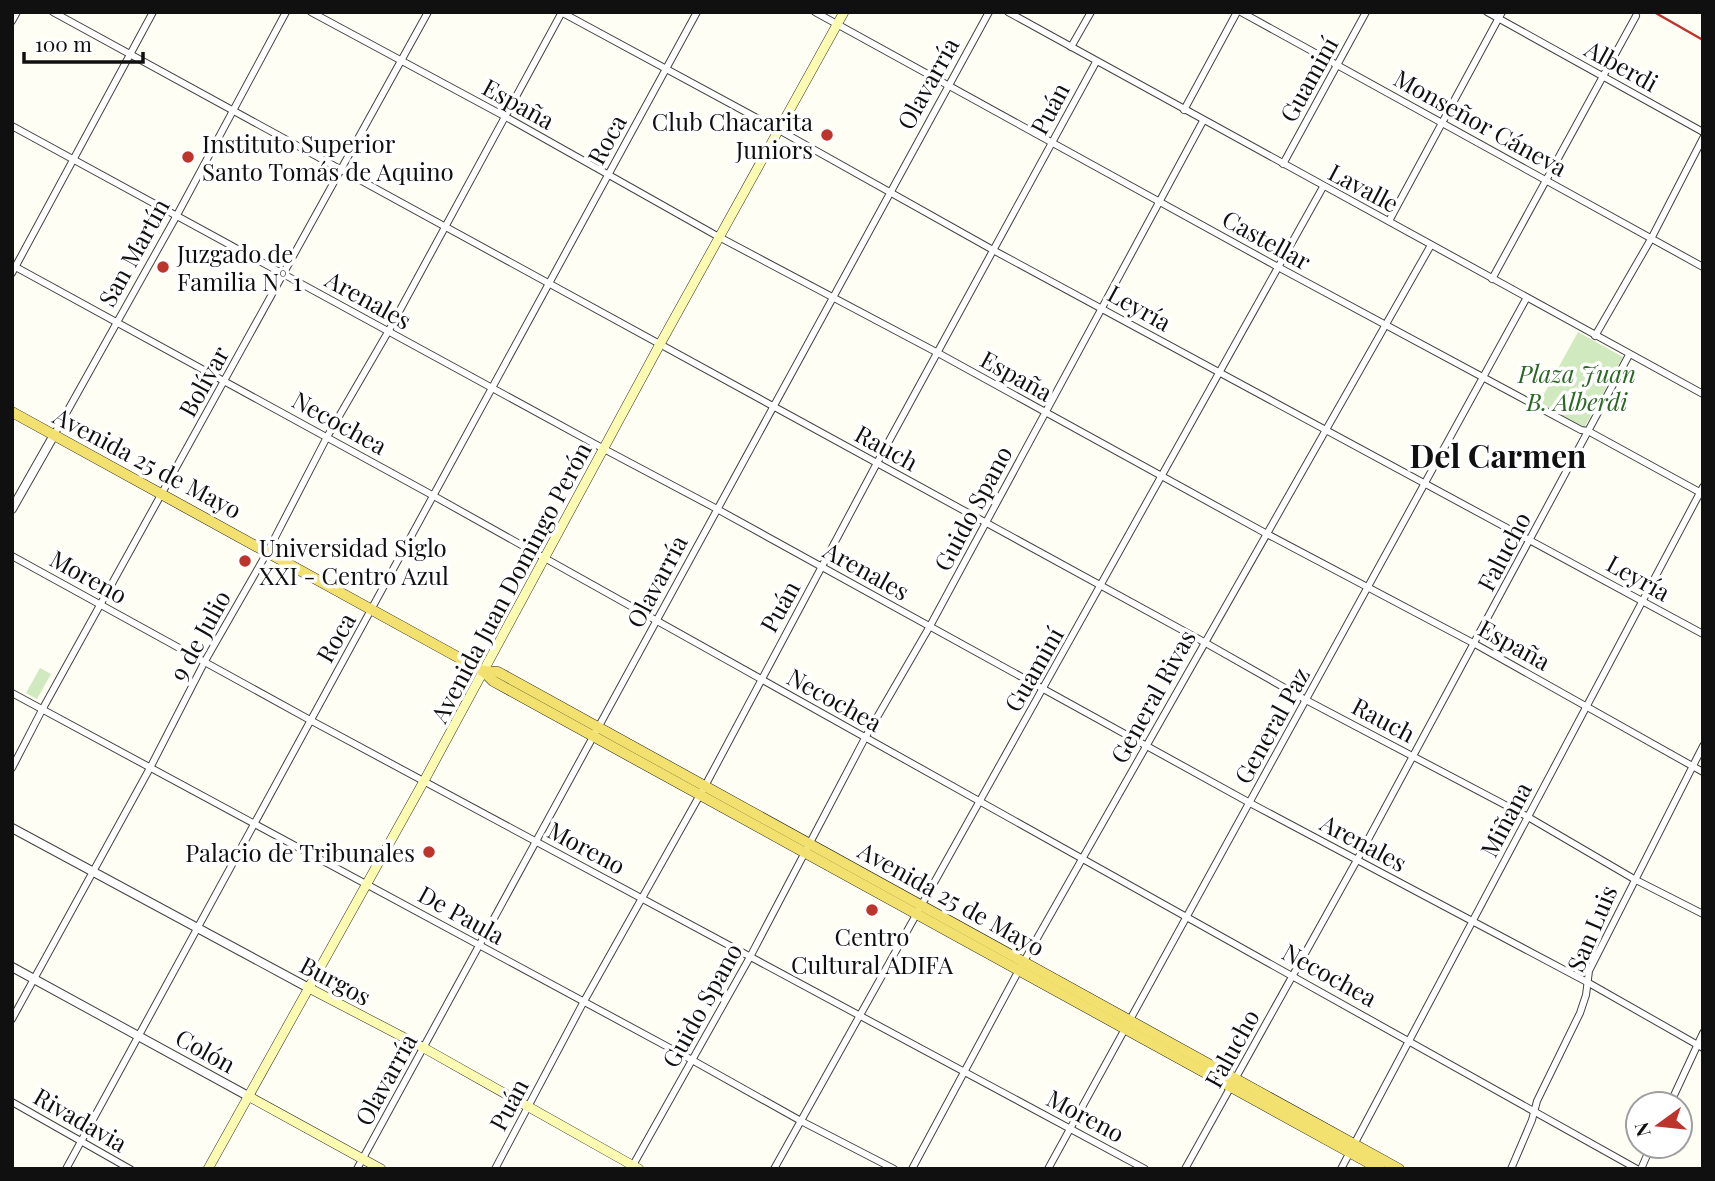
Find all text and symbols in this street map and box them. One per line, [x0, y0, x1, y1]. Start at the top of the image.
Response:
scale bar [24, 21, 144, 65]
text: 100 m [35, 29, 92, 57]
street label: Olavarría [889, 31, 965, 135]
street label: Guaminí [1272, 31, 1344, 127]
street label: Alberdi [1579, 31, 1664, 98]
street label: Monseñor Cáneva [1389, 61, 1573, 183]
street label: España [477, 70, 561, 136]
street label: Puán [1022, 77, 1076, 139]
place label: Club Chacarita Juniors [652, 105, 813, 165]
street label: Roca [579, 108, 633, 170]
place label: Instituto Superior Santo Tomás de Aquino [202, 127, 454, 187]
marker: Club Chacarita Juniors [819, 127, 835, 143]
marker: Instituto Superior Santo Tomás de Aquino [180, 149, 196, 165]
street label: Lavalle [1323, 155, 1405, 219]
street label: San Martín [90, 192, 176, 312]
street label: Castellar [1217, 202, 1317, 276]
place label: Juzgado de Familia N° 1 [176, 237, 302, 297]
marker: Juzgado de Familia N° 1 [155, 259, 171, 275]
street label: Arenales [320, 262, 418, 336]
street label: Leyría [1103, 277, 1177, 337]
street label: Bolívar [171, 340, 236, 422]
street label: España [975, 342, 1059, 408]
park label: Plaza Juan B. Alberdi [1517, 357, 1636, 417]
street label: Necochea [287, 383, 393, 461]
street label: Avenida 25 de Mayo [48, 398, 248, 525]
street label: Rauch [850, 417, 924, 477]
district label: Del Carmen [1410, 433, 1587, 476]
street label: Avenida Juan Domingo Perón [422, 436, 598, 729]
street label: Guido Spano [926, 440, 1018, 576]
street label: Falucho [1469, 506, 1537, 596]
street label: Olavarría [618, 529, 694, 633]
place label: Universidad Siglo XXI - Centro Azul [259, 531, 449, 591]
street label: Arenales [818, 533, 916, 607]
street label: Moreno [45, 542, 133, 610]
street label: Leyría [1602, 547, 1676, 607]
marker: Universidad Siglo XXI - Centro Azul [237, 553, 253, 569]
street label: Puán [752, 575, 806, 637]
street label: 9 de Julio [161, 584, 237, 686]
street label: Roca [308, 606, 362, 668]
street label: España [1473, 611, 1557, 677]
street label: Guaminí [996, 621, 1070, 717]
street label: General Rivas [1102, 624, 1202, 768]
street label: Necochea [782, 660, 888, 738]
street label: General Paz [1226, 661, 1316, 789]
street label: Rauch [1347, 689, 1421, 749]
street label: Miñana [1472, 776, 1538, 862]
street label: Arenales [1314, 806, 1413, 878]
street label: Moreno [543, 813, 631, 881]
street label: Avenida 25 de Mayo [852, 833, 1051, 963]
place label: Palacio de Tribunales [185, 836, 415, 868]
marker: Palacio de Tribunales [421, 844, 437, 860]
street label: De Paula [413, 877, 511, 951]
street label: San Luis [1558, 880, 1624, 976]
marker: Centro Cultural ADIFA [864, 902, 880, 918]
place label: Centro Cultural ADIFA [791, 920, 954, 980]
street label: Necochea [1277, 935, 1383, 1013]
street label: Guido Spano [654, 937, 748, 1073]
street label: Burgos [295, 948, 377, 1012]
street label: Falucho [1196, 1003, 1266, 1093]
street label: Colón [170, 1021, 242, 1079]
street label: Olavarría [347, 1027, 423, 1131]
street label: Puán [481, 1073, 535, 1135]
street label: Rivadavia [29, 1079, 133, 1159]
street label: Moreno [1042, 1081, 1130, 1149]
north arrow [1624, 1090, 1694, 1160]
text: N [1627, 1119, 1656, 1140]

